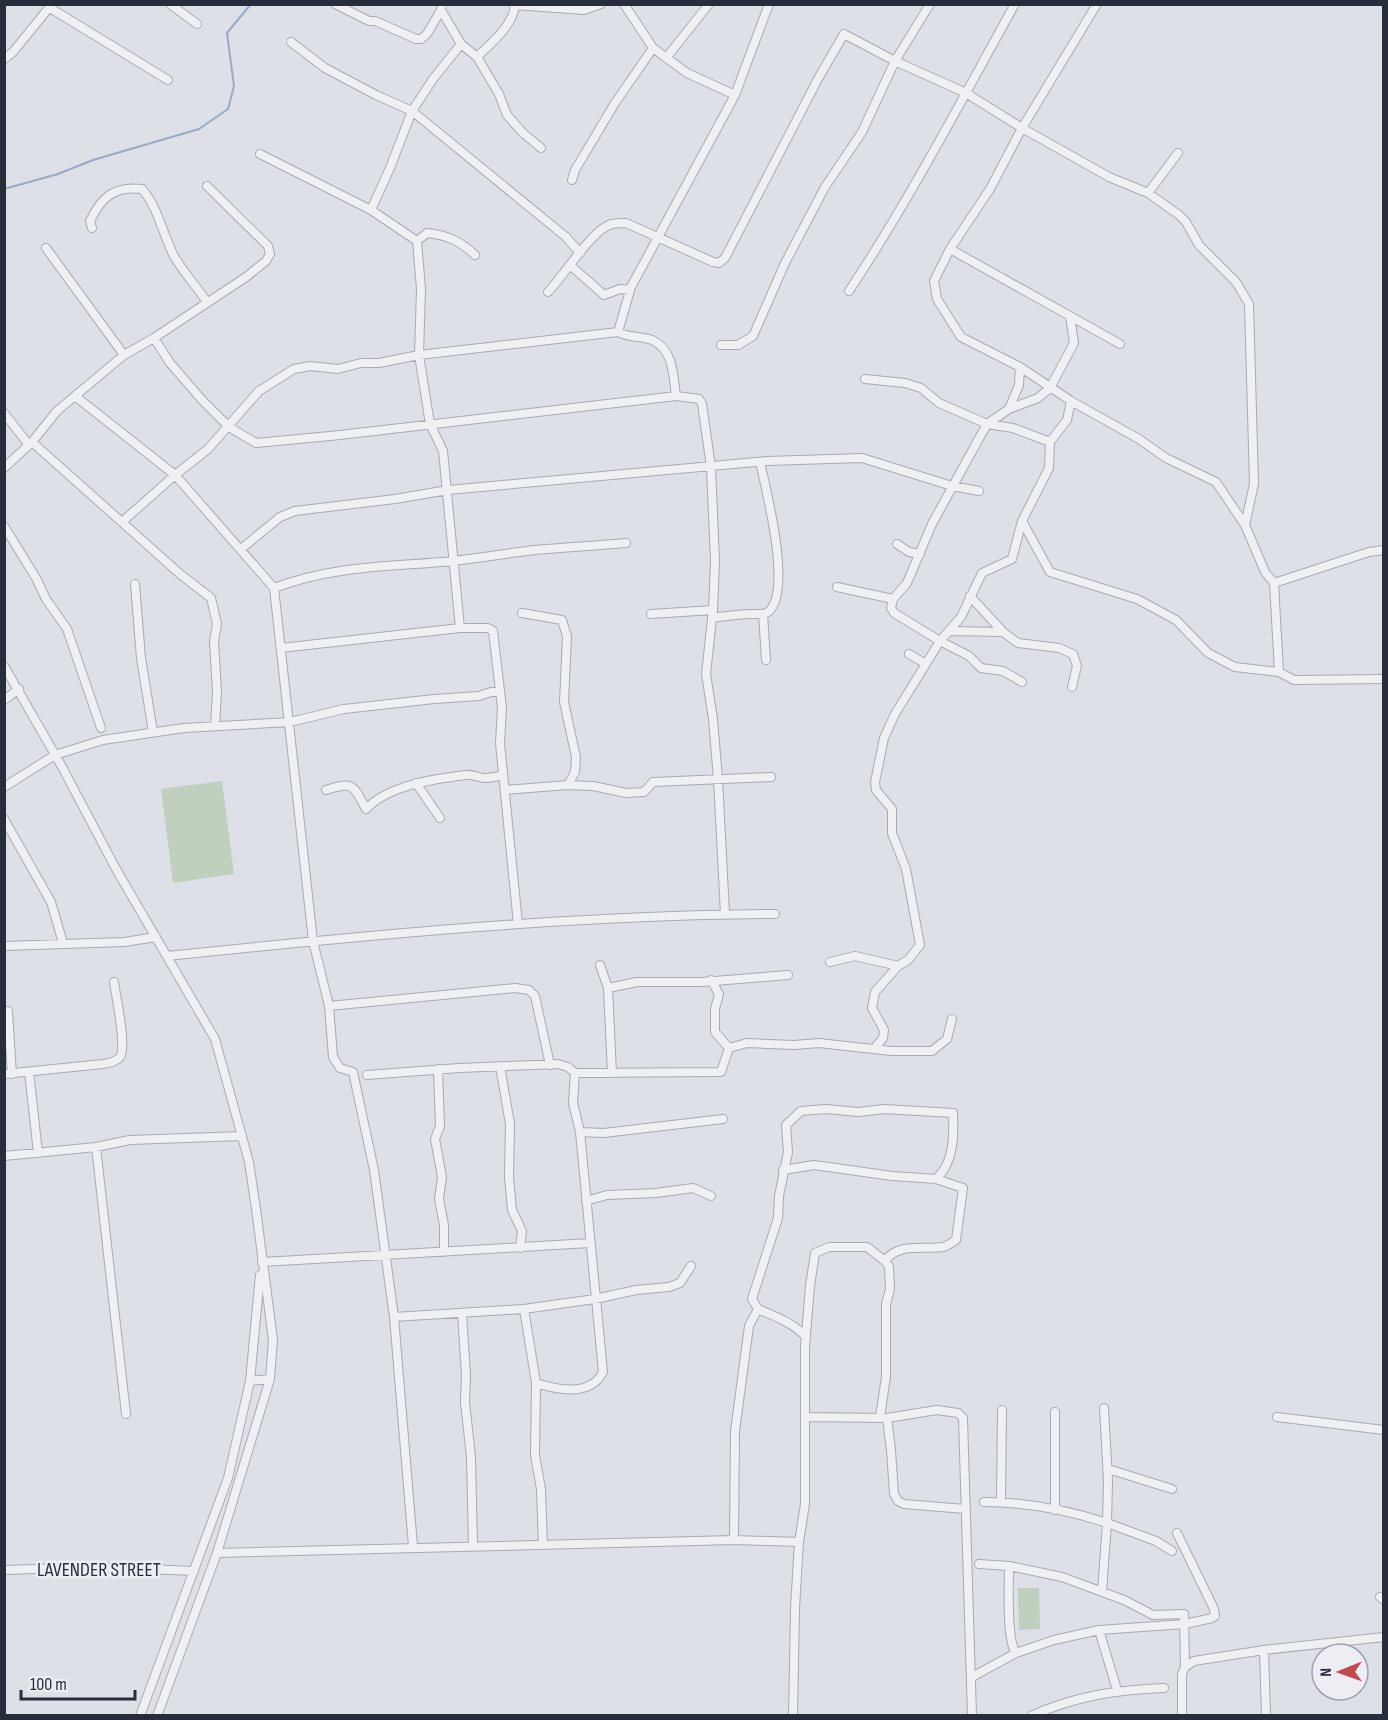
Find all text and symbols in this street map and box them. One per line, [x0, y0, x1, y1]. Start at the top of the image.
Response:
street label: LAVENDER STREET [37, 1558, 161, 1582]
north arrow [1310, 1642, 1370, 1702]
scale bar [21, 1663, 135, 1701]
text: N [1317, 1668, 1336, 1677]
text: 100 m [30, 1674, 67, 1695]

